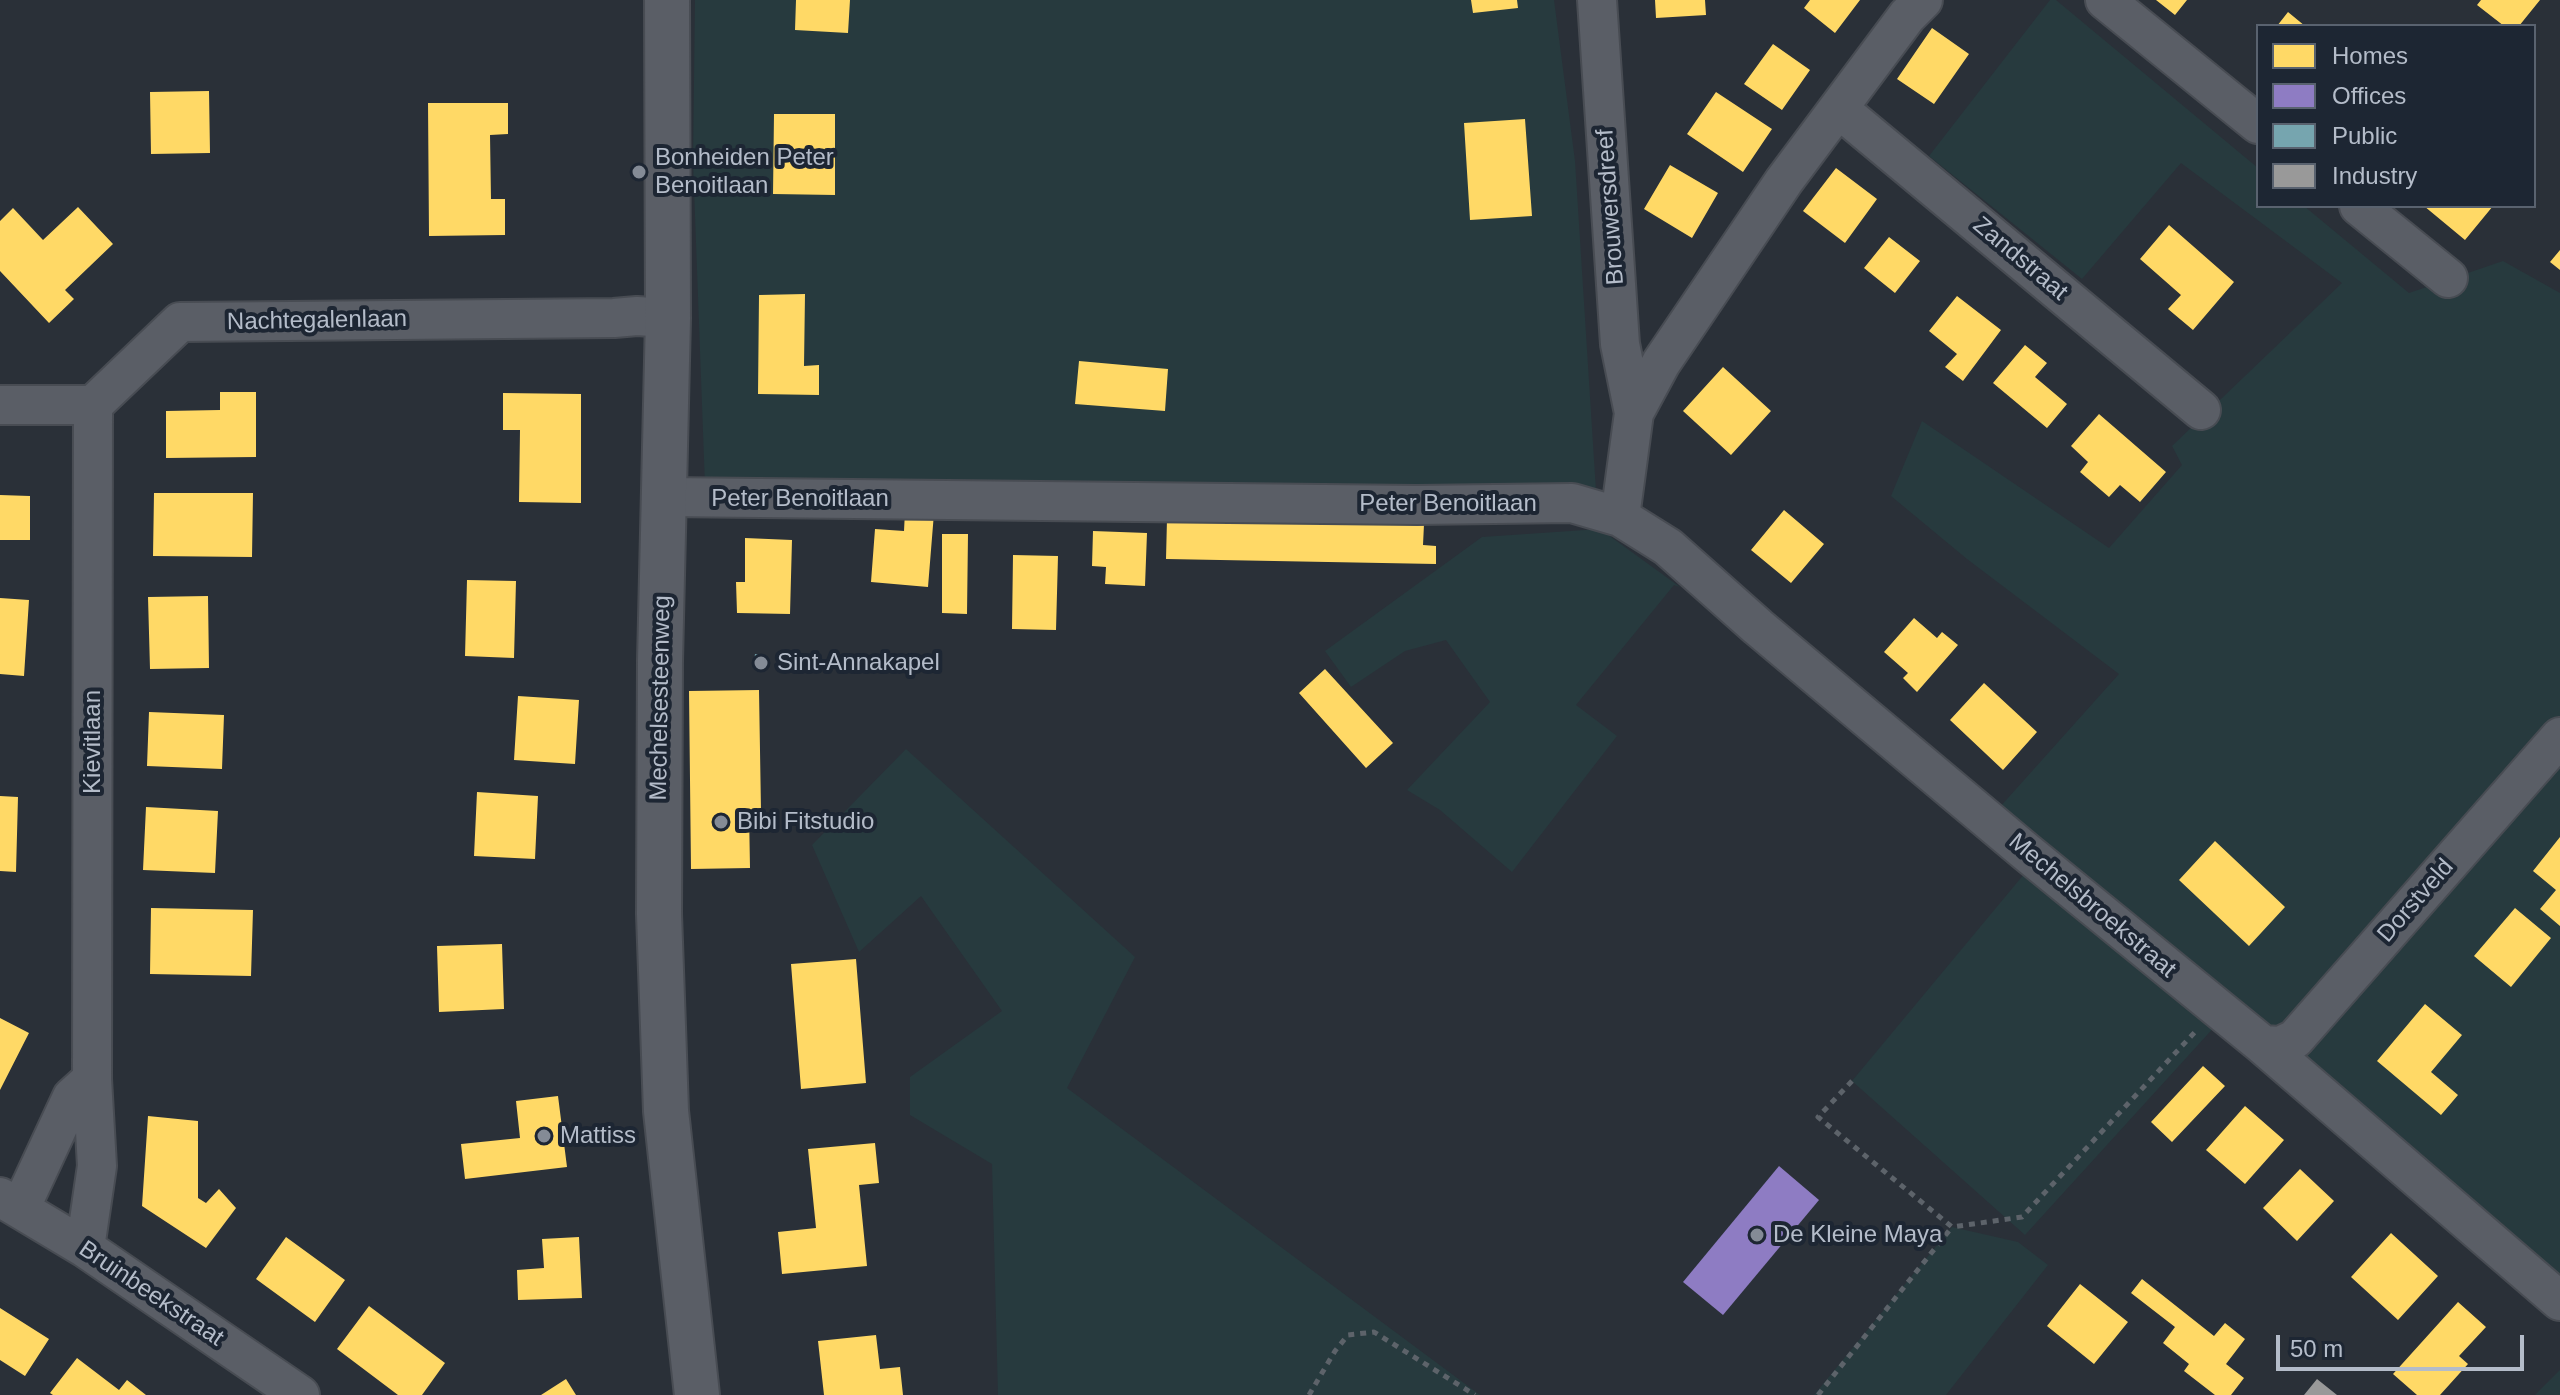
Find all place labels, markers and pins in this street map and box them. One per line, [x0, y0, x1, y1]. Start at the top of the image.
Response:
place label: Bonheiden Peter Benoitlaan [655, 144, 834, 200]
marker: Bonheiden Peter Benoitlaan [630, 163, 648, 181]
place label: Sint-Annakapel [777, 649, 940, 677]
marker: Sint-Annakapel [752, 654, 770, 672]
place label: Bibi Fitstudio [737, 808, 874, 836]
marker: Bibi Fitstudio [712, 813, 730, 831]
place label: Mattiss [560, 1122, 636, 1150]
marker: Mattiss [535, 1127, 553, 1145]
place label: De Kleine Maya [1773, 1221, 1942, 1249]
marker: De Kleine Maya [1748, 1226, 1766, 1244]

